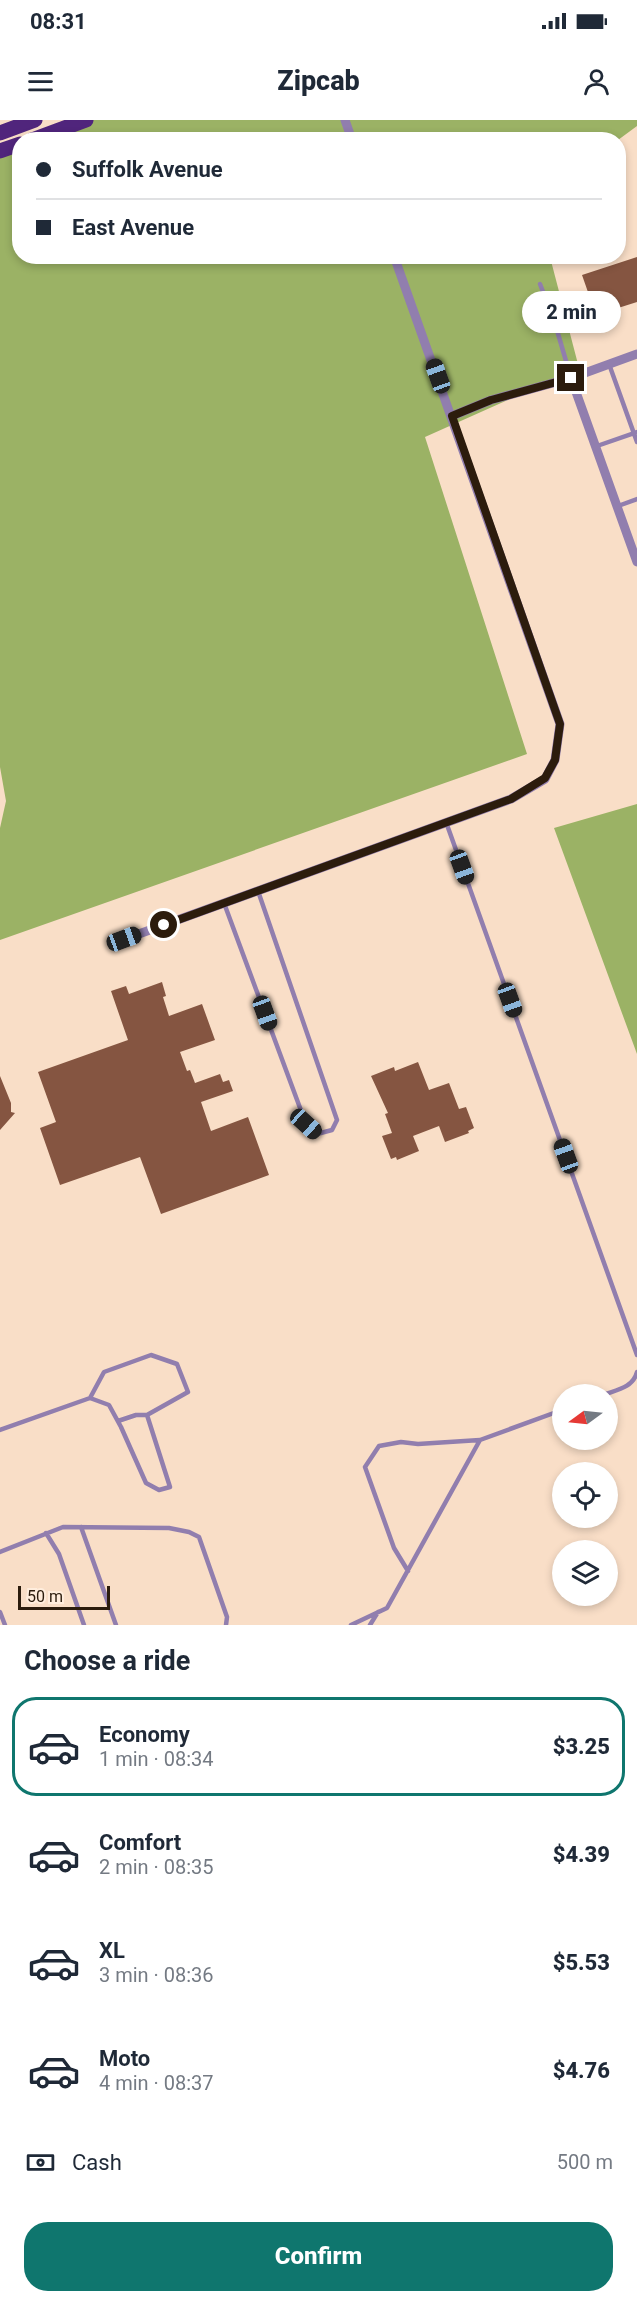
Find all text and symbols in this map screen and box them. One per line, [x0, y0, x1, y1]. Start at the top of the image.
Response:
text: 08:31 [30, 9, 87, 34]
icon: menu [24, 65, 57, 98]
text: Zipcab [277, 65, 360, 97]
icon: person [580, 65, 613, 98]
text: Suffolk Avenue [72, 157, 223, 182]
text: East Avenue [72, 215, 194, 240]
callout: 2 min [522, 291, 620, 333]
text: 2 min [546, 300, 597, 324]
car [423, 356, 453, 396]
route end [557, 364, 584, 391]
car [447, 847, 477, 887]
route start [150, 911, 177, 938]
car [104, 924, 144, 954]
car [495, 980, 525, 1020]
car [250, 993, 280, 1033]
car [287, 1105, 325, 1143]
car [551, 1136, 581, 1176]
north arrow [552, 1384, 618, 1450]
map controls [552, 1384, 618, 1606]
button: locate [552, 1462, 618, 1528]
button: layers [552, 1540, 618, 1606]
scale bar [18, 1583, 110, 1610]
text: 50 m [27, 1587, 63, 1606]
text: Choose a ride [24, 1645, 190, 1677]
icon: car [27, 1720, 81, 1774]
text: Economy [99, 1722, 190, 1747]
text: $3.25 [553, 1734, 610, 1759]
text: 1 min · 08:34 [99, 1747, 214, 1771]
icon: car [27, 1828, 81, 1882]
text: Comfort [99, 1830, 181, 1855]
text: $4.39 [553, 1842, 610, 1867]
text: 2 min · 08:35 [99, 1855, 214, 1879]
icon: car [27, 1936, 81, 1990]
text: XL [99, 1938, 125, 1963]
text: $5.53 [553, 1950, 610, 1975]
text: 3 min · 08:36 [99, 1963, 214, 1987]
icon: car [27, 2044, 81, 2098]
text: Moto [99, 2046, 150, 2071]
text: $4.76 [553, 2058, 610, 2083]
text: 4 min · 08:37 [99, 2071, 214, 2095]
icon: cash [24, 2146, 57, 2179]
text: Cash [72, 2150, 122, 2175]
text: 500 m [557, 2150, 613, 2174]
button: Confirm [24, 2222, 613, 2291]

